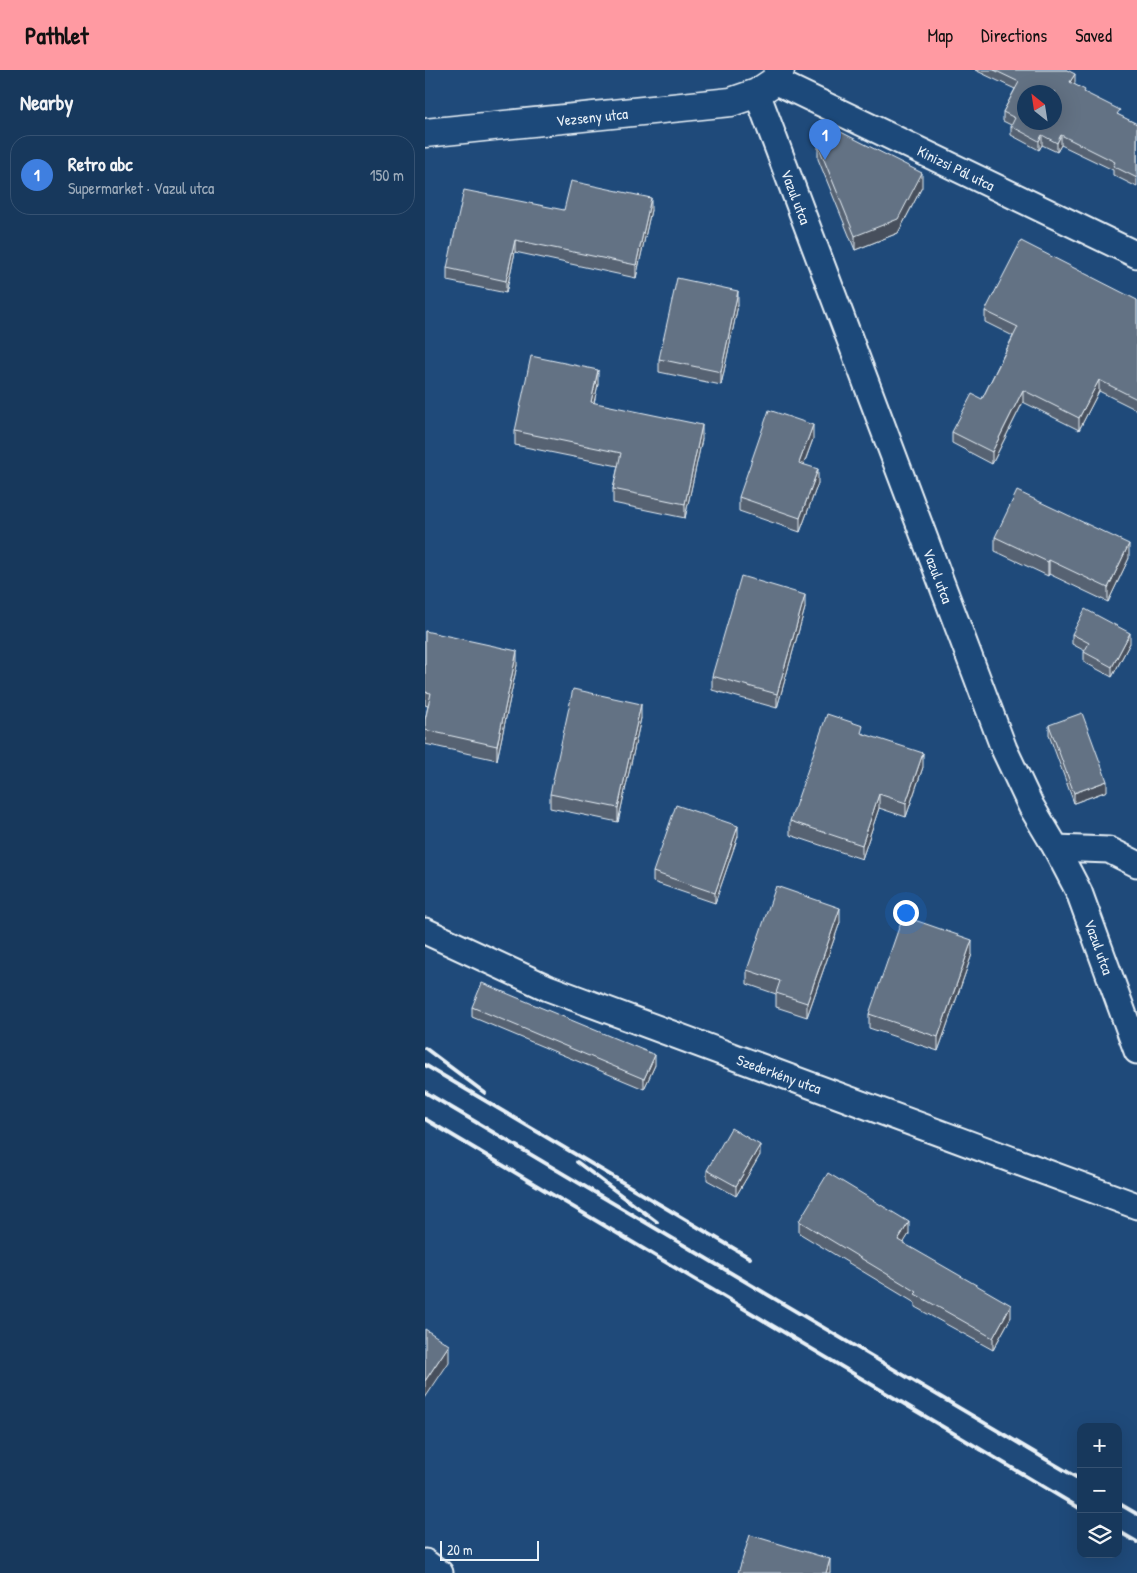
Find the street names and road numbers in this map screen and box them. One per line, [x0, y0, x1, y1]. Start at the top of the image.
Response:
street label: Vezseny utca [555, 103, 629, 131]
street label: Kinizsi Pál utca [914, 140, 998, 196]
street label: Vazul utca [776, 167, 816, 227]
street label: Vazul utca [918, 546, 958, 606]
street label: Vazul utca [1079, 917, 1119, 977]
street label: Szederkény utca [734, 1049, 824, 1099]

